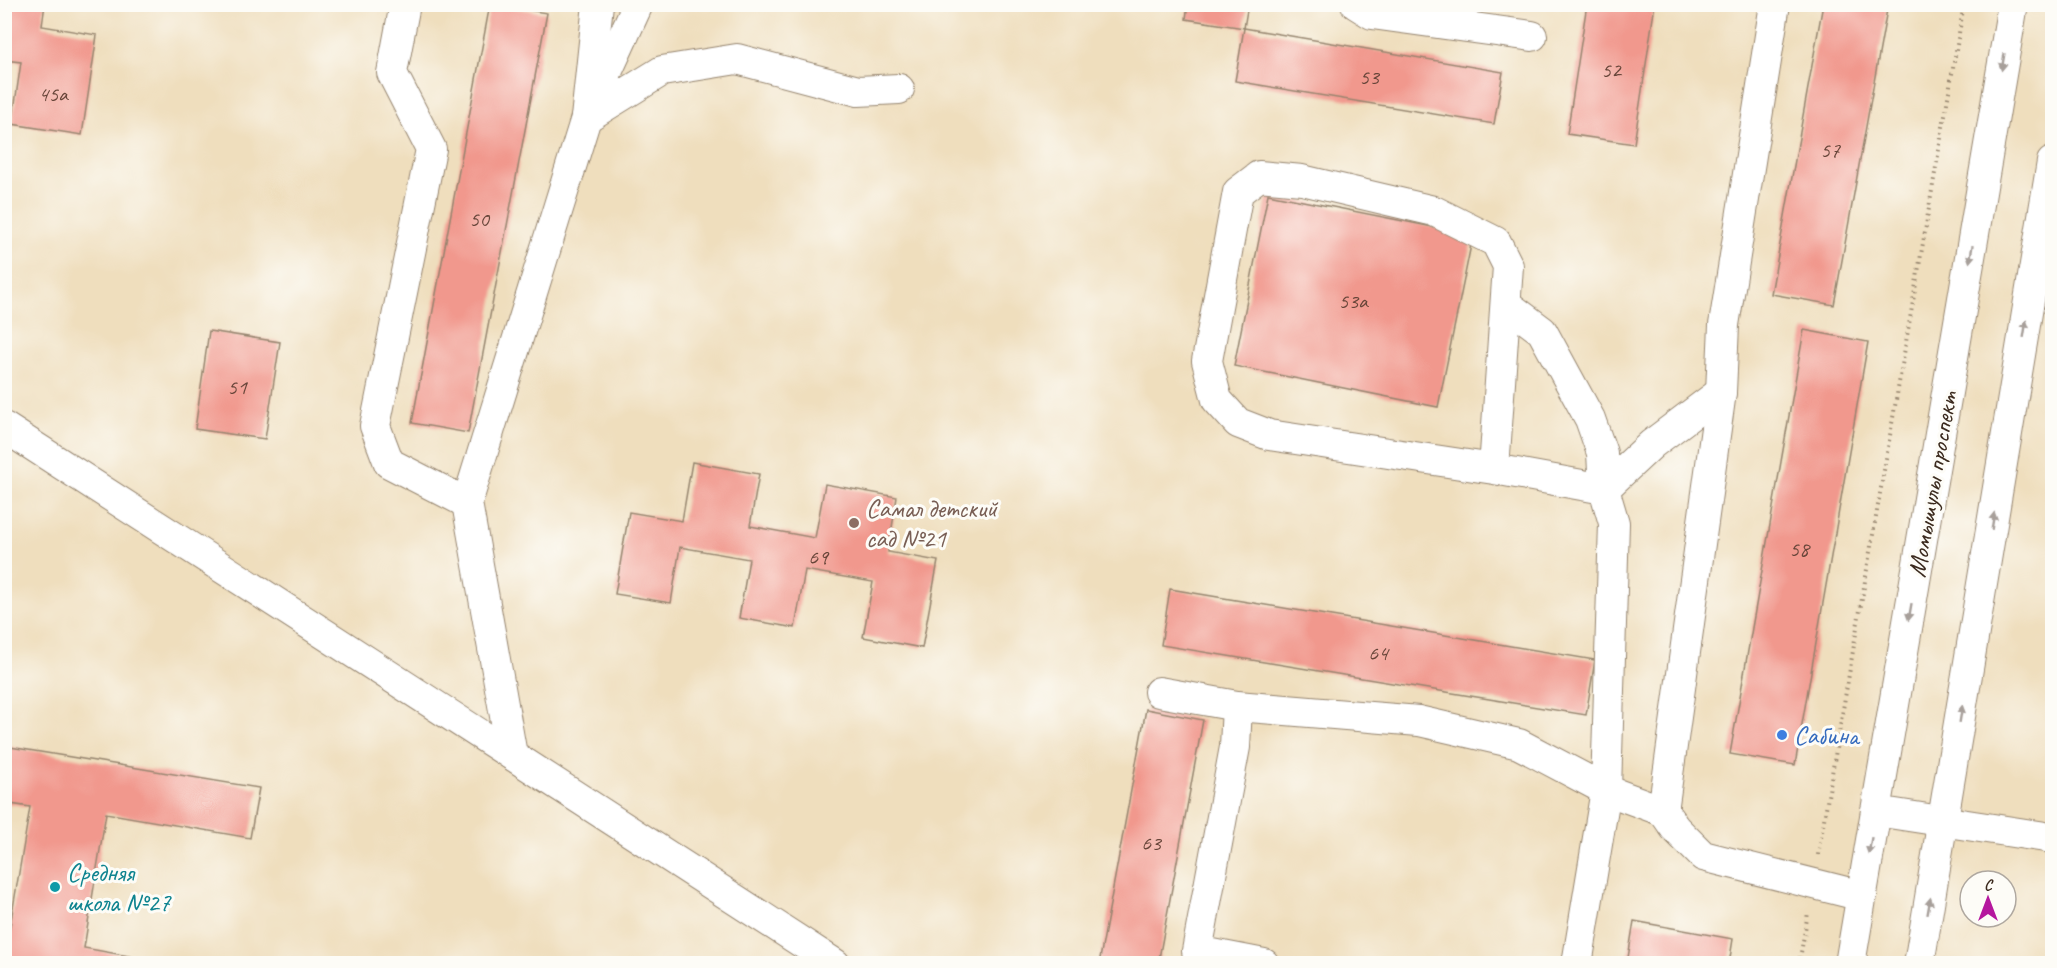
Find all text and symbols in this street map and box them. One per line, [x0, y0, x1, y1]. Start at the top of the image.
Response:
one-way arrow [1998, 53, 2007, 72]
house number: 52 [1601, 56, 1623, 84]
house number: 53 [1359, 63, 1381, 91]
house number: 45а [38, 80, 69, 108]
house number: 57 [1820, 136, 1841, 164]
house number: 50 [469, 205, 491, 233]
one-way arrow [1966, 245, 1975, 264]
house number: 53а [1338, 287, 1369, 315]
one-way arrow [2021, 319, 2030, 338]
house number: 51 [227, 373, 248, 401]
street label: Момышулы проспект [1900, 387, 1965, 580]
place label: Самал детский сад №21 [866, 492, 999, 555]
one-way arrow [1989, 512, 1998, 531]
marker: Самал детский сад №21 [847, 516, 861, 530]
house number: 58 [1789, 535, 1811, 563]
house number: 69 [808, 543, 830, 571]
one-way arrow [1905, 603, 1914, 622]
house number: 64 [1368, 639, 1390, 667]
one-way arrow [1957, 704, 1966, 723]
place label: Сабина [1794, 719, 1861, 752]
marker: Сабина [1775, 728, 1789, 742]
house number: 63 [1141, 829, 1163, 857]
one-way arrow [1866, 837, 1875, 856]
place label: Средняя школа №27 [67, 856, 172, 919]
north arrow [1958, 869, 2018, 929]
text: С [1984, 875, 1994, 895]
marker: Средняя школа №27 [48, 880, 62, 894]
one-way arrow [1925, 896, 1934, 915]

